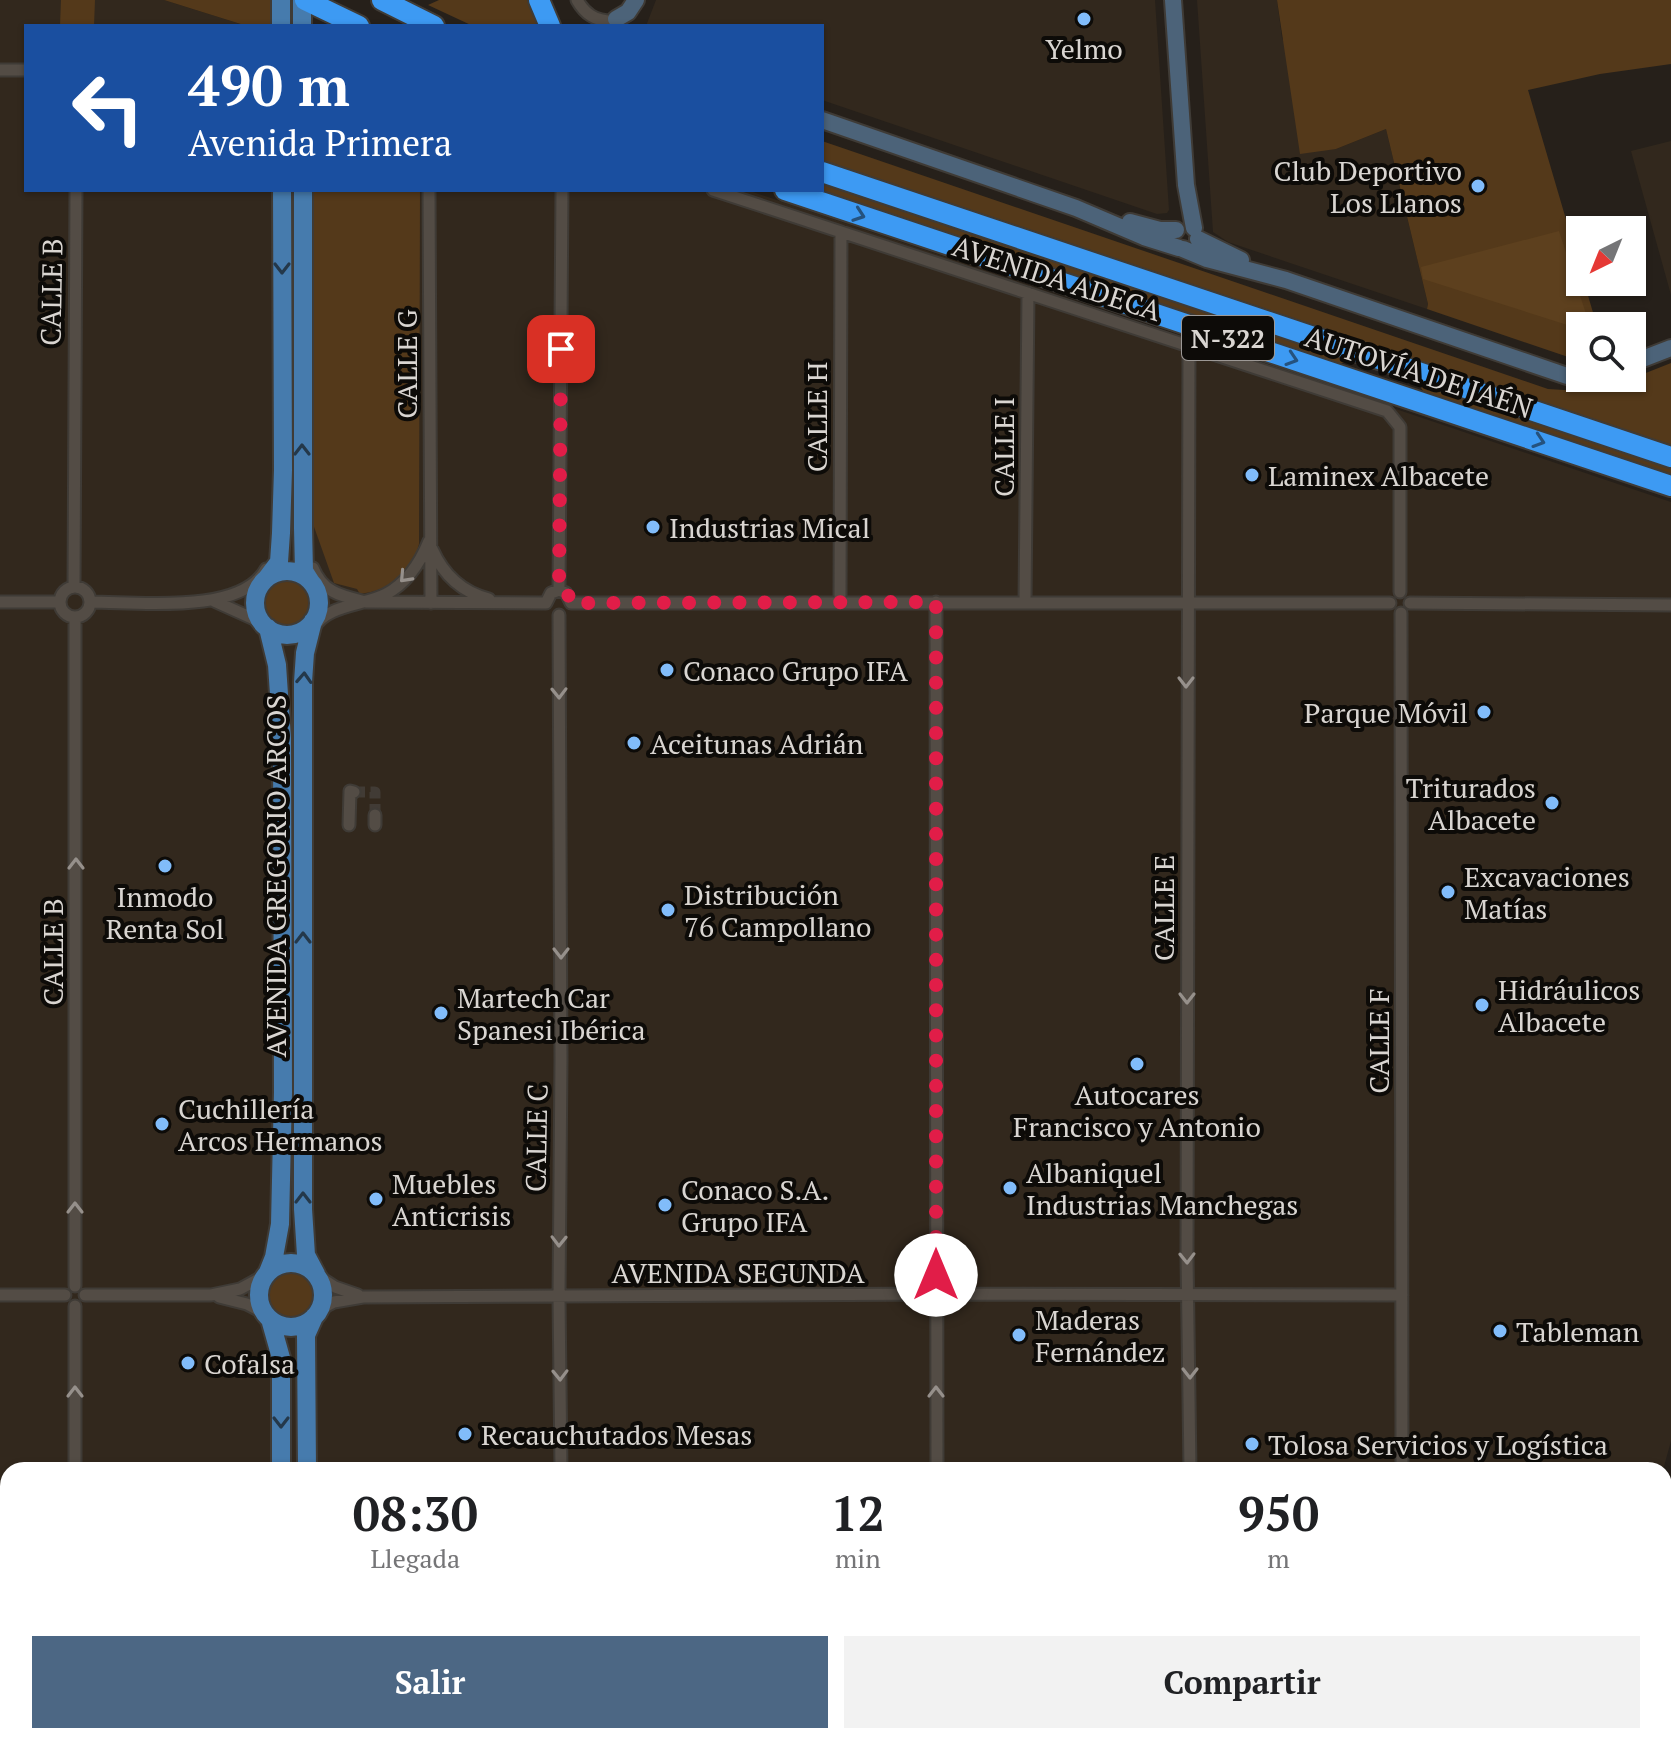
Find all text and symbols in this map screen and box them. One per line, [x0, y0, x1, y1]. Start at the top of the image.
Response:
marker: Yelmo [1075, 10, 1093, 28]
place label: Yelmo [1045, 30, 1123, 67]
text: 490 m [188, 48, 350, 122]
icon: left [56, 56, 160, 160]
text: Avenida Primera [188, 119, 452, 166]
place label: Club Deportivo Los Llanos [1273, 152, 1462, 221]
marker: Club Deportivo Los Llanos [1469, 177, 1487, 195]
one-way arrow [852, 205, 866, 221]
north arrow [1566, 216, 1646, 296]
map controls [1566, 216, 1646, 392]
street label: AVENIDA ADECA [948, 227, 1167, 329]
street label: CALLE B [32, 238, 70, 346]
one-way arrow [273, 262, 291, 275]
street label: CALLE G [388, 309, 425, 419]
button: search [1566, 312, 1646, 392]
pin [527, 315, 595, 383]
road number: N-322 [1182, 316, 1274, 360]
street label: AUTOVÍA DE JAÉN [1301, 318, 1537, 426]
icon: arrive [539, 327, 583, 371]
one-way arrow [1284, 350, 1298, 366]
street label: CALLE H [798, 362, 835, 472]
street label: CALLE I [985, 397, 1022, 497]
one-way arrow [1531, 432, 1545, 448]
one-way arrow [293, 443, 311, 456]
place label: Laminex Albacete [1268, 457, 1489, 494]
marker: Laminex Albacete [1243, 466, 1261, 484]
place label: Industrias Mical [669, 509, 870, 546]
marker: Industrias Mical [644, 518, 662, 536]
one-way arrow [400, 568, 415, 582]
place label: Conaco Grupo IFA [683, 652, 909, 689]
marker: Conaco Grupo IFA [658, 661, 676, 679]
one-way arrow [295, 671, 312, 684]
one-way arrow [1177, 676, 1195, 689]
one-way arrow [550, 687, 568, 700]
place label: Parque Móvil [1304, 694, 1468, 731]
street label: AVENIDA GREGORIO ARCOS [257, 695, 294, 1058]
marker: Parque Móvil [1475, 703, 1493, 721]
place label: Aceitunas Adrián [650, 725, 864, 762]
marker: Aceitunas Adrián [625, 734, 643, 752]
place label: Triturados Albacete [1406, 769, 1536, 838]
marker: Triturados Albacete [1543, 794, 1561, 812]
street label: CALLE E [1145, 855, 1182, 961]
one-way arrow [67, 857, 85, 870]
marker: Inmodo Renta Sol [156, 857, 174, 875]
place label: Excavaciones Matías [1464, 858, 1630, 927]
place label: Distribución 76 Campollano [684, 876, 871, 945]
place label: Inmodo Renta Sol [106, 878, 224, 947]
marker: Excavaciones Matías [1439, 883, 1457, 901]
street label: CALLE B [34, 898, 71, 1006]
marker: Distribución 76 Campollano [659, 901, 677, 919]
one-way arrow [294, 931, 312, 944]
one-way arrow [552, 947, 570, 960]
place label: Hidráulicos Albacete [1498, 971, 1640, 1040]
place label: Martech Car Spanesi Ibérica [457, 979, 646, 1048]
street label: CALLE F [1360, 988, 1397, 1094]
one-way arrow [1178, 992, 1196, 1005]
marker: Hidráulicos Albacete [1473, 996, 1491, 1014]
marker: Martech Car Spanesi Ibérica [432, 1004, 450, 1022]
marker: Autocares Francisco y Antonio [1128, 1055, 1146, 1073]
place label: Autocares Francisco y Antonio [1013, 1076, 1261, 1145]
street label: CALLE C [517, 1083, 555, 1193]
place label: Cuchillería Arcos Hermanos [178, 1090, 383, 1159]
marker: Cuchillería Arcos Hermanos [153, 1115, 171, 1133]
place label: Albaniquel Industrias Manchegas [1026, 1154, 1298, 1223]
place label: Muebles Anticrisis [392, 1165, 511, 1234]
place label: Conaco S.A. Grupo IFA [681, 1171, 829, 1240]
marker: Albaniquel Industrias Manchegas [1001, 1179, 1019, 1197]
marker: Muebles Anticrisis [367, 1190, 385, 1208]
one-way arrow [294, 1191, 312, 1204]
marker: Conaco S.A. Grupo IFA [656, 1196, 674, 1214]
one-way arrow [66, 1201, 84, 1214]
position arrow [894, 1233, 978, 1317]
one-way arrow [550, 1235, 568, 1248]
one-way arrow [1178, 1252, 1196, 1265]
street label: AVENIDA SEGUNDA [611, 1254, 865, 1291]
place label: Maderas Fernández [1035, 1301, 1165, 1370]
place label: Tableman [1516, 1313, 1640, 1350]
marker: Tableman [1491, 1322, 1509, 1340]
marker: Maderas Fernández [1010, 1326, 1028, 1344]
place label: Cofalsa [204, 1345, 295, 1382]
marker: Cofalsa [179, 1354, 197, 1372]
one-way arrow [1181, 1367, 1199, 1380]
one-way arrow [551, 1369, 569, 1382]
one-way arrow [66, 1385, 84, 1398]
one-way arrow [927, 1385, 945, 1398]
one-way arrow [272, 1416, 290, 1429]
place label: Recauchutados Mesas [481, 1416, 752, 1453]
marker: Recauchutados Mesas [456, 1425, 474, 1443]
place label: Tolosa Servicios y Logística [1268, 1426, 1608, 1463]
marker: Tolosa Servicios y Logística [1243, 1435, 1261, 1453]
text: 08:30 [353, 1481, 478, 1545]
text: 12 [831, 1481, 885, 1545]
text: 950 [1238, 1481, 1319, 1545]
text: Llegada [371, 1541, 460, 1575]
text: min [835, 1541, 881, 1575]
text: m [1267, 1541, 1290, 1575]
button: Salir [32, 1636, 828, 1728]
button: Compartir [844, 1636, 1640, 1728]

